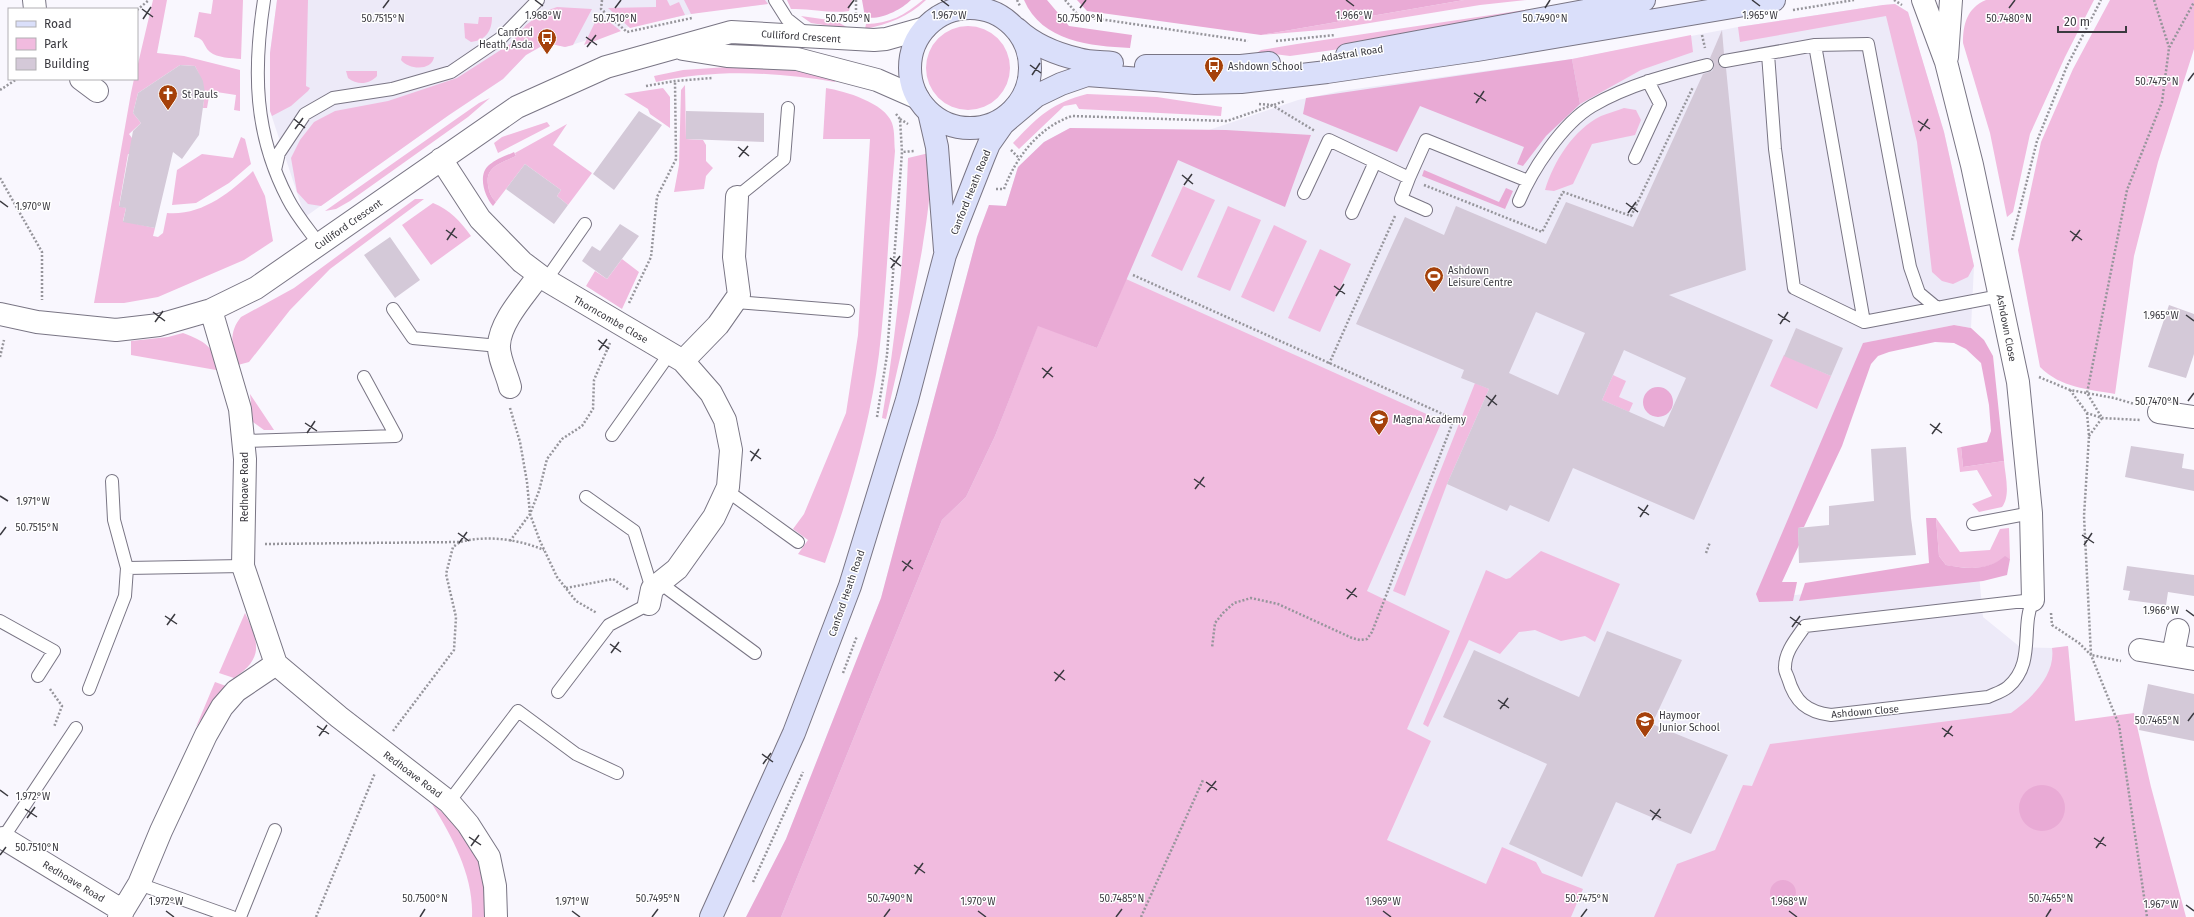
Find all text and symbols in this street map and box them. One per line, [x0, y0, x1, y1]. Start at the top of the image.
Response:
legend [8, 8, 138, 80]
scale bar [2058, 8, 2126, 34]
text: 1.968°W [525, 10, 562, 22]
text: 1.967°W [932, 10, 967, 22]
text: 1.966°W [1336, 10, 1373, 22]
text: 1.965°W [1742, 10, 1778, 22]
text: 50.7515°N [361, 13, 405, 25]
text: 50.7510°N [593, 13, 637, 25]
text: 50.7505°N [826, 13, 870, 25]
text: 50.7500°N [1057, 13, 1103, 25]
text: 50.7490°N [1522, 13, 1568, 25]
text: 50.7480°N [1986, 13, 2032, 25]
text: 20 m [2064, 15, 2090, 29]
text: Road [44, 17, 72, 31]
place label: Canford Heath, Asda [479, 27, 533, 51]
bus stop icon: Canford Heath, Asda [536, 27, 558, 55]
street label: Culliford Crescent [761, 28, 842, 46]
text: Park [44, 37, 68, 51]
street label: Adastral Road [1320, 43, 1384, 65]
bus stop icon: Ashdown School [1203, 55, 1225, 83]
text: Building [44, 57, 90, 71]
place label: Ashdown School [1228, 61, 1303, 73]
text: 50.7475°N [2135, 76, 2179, 88]
church icon: St Pauls [157, 83, 179, 111]
place label: St Pauls [182, 89, 218, 101]
street label: Canford Heath Road [948, 148, 994, 237]
street label: Culliford Crescent [312, 197, 385, 253]
text: 1.970°W [16, 201, 51, 213]
sports icon: Ashdown Leisure Centre [1423, 265, 1445, 293]
place label: Ashdown Leisure Centre [1448, 265, 1512, 289]
street label: Thorncombe Close [571, 294, 650, 346]
street label: Ashdown Close [1994, 294, 2018, 363]
text: 1.965°W [2143, 310, 2179, 322]
text: 50.7470°N [2135, 396, 2179, 408]
school or university icon: Magna Academy [1368, 408, 1390, 436]
place label: Magna Academy [1393, 414, 1466, 426]
street label: Redhoave Road [239, 452, 251, 522]
text: 1.971°W [16, 496, 51, 508]
text: 50.7515°N [15, 522, 59, 534]
street label: Canford Heath Road [826, 548, 867, 638]
text: 1.966°W [2143, 605, 2180, 617]
street label: Ashdown Close [1831, 703, 1900, 721]
school or university icon: Haymoor Junior School [1634, 710, 1656, 738]
place label: Haymoor Junior School [1659, 710, 1720, 734]
text: 50.7465°N [2135, 715, 2179, 727]
street label: Redhoave Road [381, 749, 444, 801]
text: 1.972°W [16, 791, 51, 803]
text: 50.7510°N [15, 842, 59, 854]
street label: Redhoave Road [40, 859, 107, 905]
text: 50.7500°N [402, 893, 448, 905]
text: 50.7495°N [636, 893, 680, 905]
text: 50.7490°N [867, 893, 913, 905]
text: 50.7485°N [1100, 893, 1144, 905]
text: 50.7475°N [1565, 893, 1609, 905]
text: 50.7465°N [2029, 893, 2073, 905]
text: 1.972°W [149, 896, 184, 908]
text: 1.971°W [555, 896, 590, 908]
text: 1.970°W [961, 896, 996, 908]
text: 1.969°W [1365, 896, 1402, 908]
text: 1.968°W [1771, 896, 1808, 908]
text: 1.967°W [2144, 899, 2179, 911]

